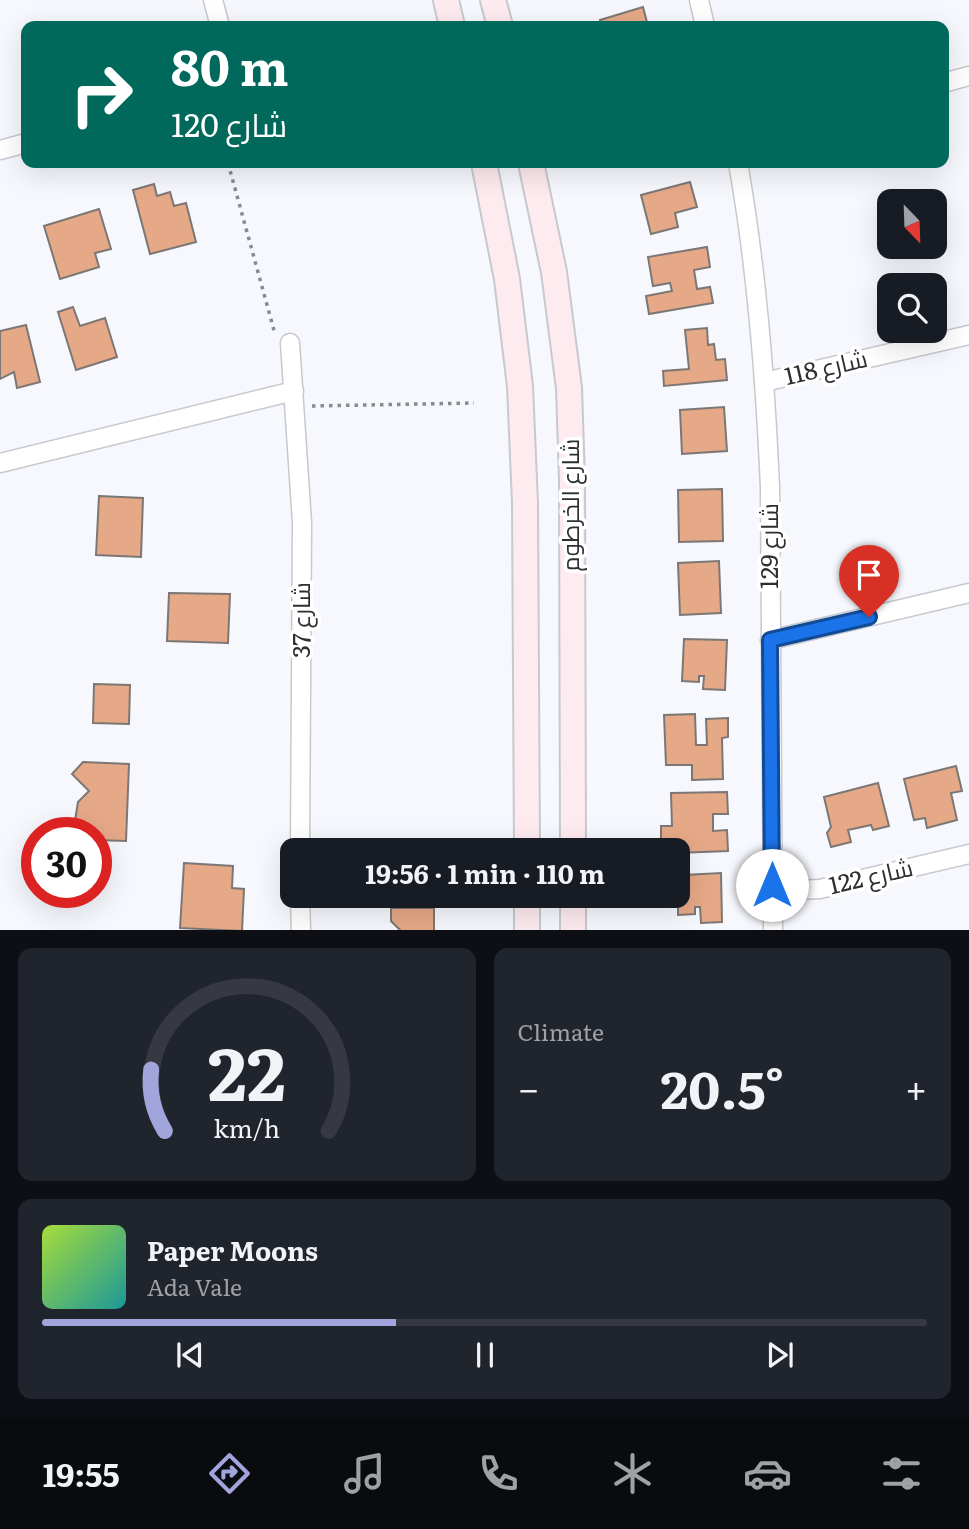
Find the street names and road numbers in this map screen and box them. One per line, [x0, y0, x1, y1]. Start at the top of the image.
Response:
street label: شارع 118 [781, 339, 871, 393]
street label: شارع الخرطوم [551, 439, 587, 571]
street label: شارع 129 [750, 503, 786, 589]
street label: شارع 37 [282, 582, 318, 658]
street label: شارع 122 [825, 848, 916, 902]

